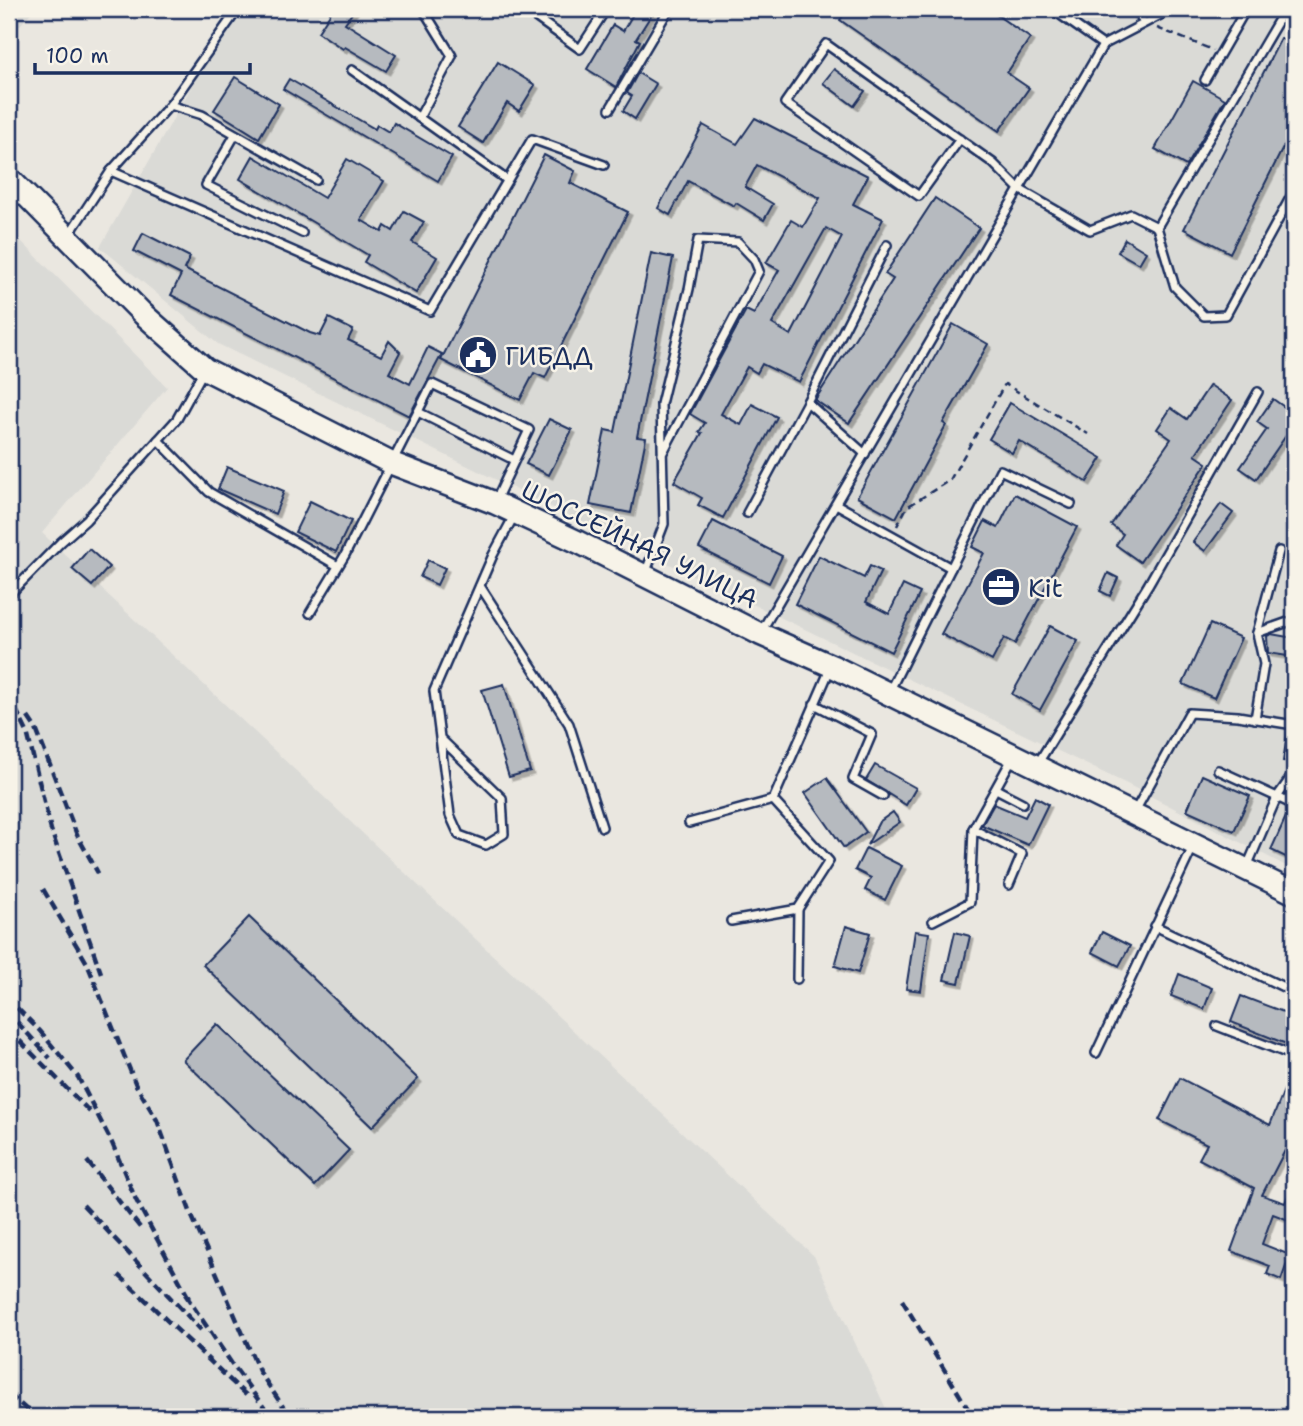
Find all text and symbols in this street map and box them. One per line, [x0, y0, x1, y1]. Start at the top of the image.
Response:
scale bar [35, 32, 250, 76]
text: 100 m [46, 42, 109, 70]
public building icon: ГИБДД [457, 334, 499, 376]
place label: ГИБДД [505, 338, 593, 373]
street label: ШОССЕЙНАЯ УЛИЦА [516, 471, 764, 617]
office icon: Kit [980, 566, 1022, 608]
place label: Kit [1028, 570, 1063, 605]

